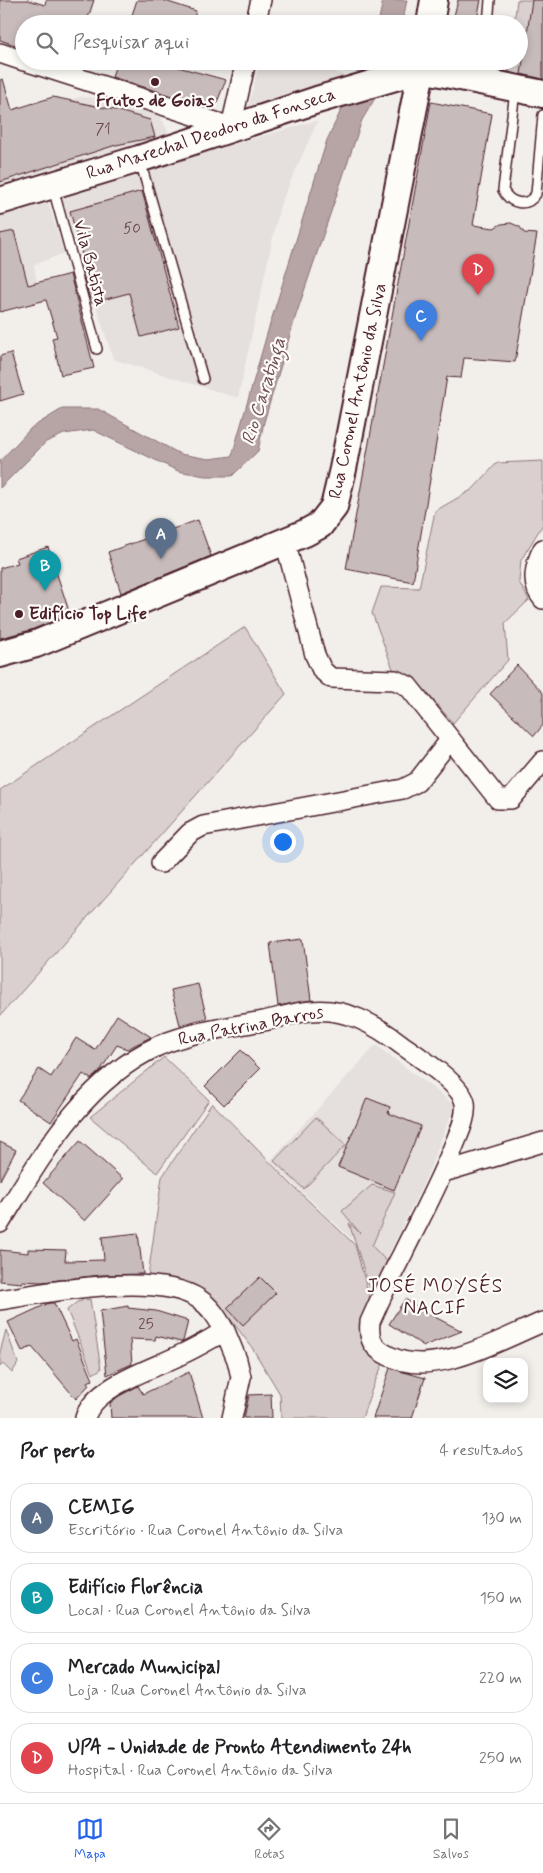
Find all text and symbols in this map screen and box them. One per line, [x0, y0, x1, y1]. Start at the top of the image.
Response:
search box [15, 15, 528, 70]
icon: search [33, 29, 61, 57]
text: Pesquisar aqui [73, 30, 189, 55]
marker: Frutos de Goias [149, 76, 161, 88]
street label: Rua Marechal Deodoro da Fonseca [83, 82, 339, 186]
place label: Frutos de Goias [96, 89, 214, 113]
house number: 71 [95, 120, 111, 140]
street label: Vila Batista [67, 217, 113, 309]
house number: 50 [123, 219, 141, 239]
pin: D [462, 254, 494, 295]
street label: Rua Coronel Antônio da Silva [323, 281, 393, 501]
pin: C [405, 300, 437, 341]
water label: Rio Caratinga [236, 334, 294, 448]
pin: A [145, 518, 177, 559]
pin: B [29, 550, 61, 591]
place label: Edifício Top Life [29, 602, 147, 626]
marker: Edifício Top Life [13, 608, 25, 620]
your location [270, 829, 296, 855]
street label: Rua Patrina Barros [176, 1000, 326, 1052]
district label: JOSÉ MOYSÉS NACIF [367, 1273, 503, 1321]
house number: 25 [138, 1315, 154, 1335]
map controls [483, 1358, 528, 1403]
button: layers [483, 1358, 528, 1403]
text: Por perto [20, 1437, 95, 1465]
text: 4 resultados [439, 1440, 523, 1461]
text: CEMIG [68, 1495, 134, 1520]
text: A [32, 1508, 42, 1529]
text: 130 m [481, 1508, 522, 1529]
text: Escritório · Rua Coronel Antônio da Silva [68, 1520, 343, 1541]
text: Edifício Florência [68, 1575, 203, 1600]
text: B [32, 1588, 42, 1609]
text: 150 m [480, 1588, 522, 1609]
text: Local · Rua Coronel Antônio da Silva [68, 1600, 311, 1621]
text: Mercado Municipal [68, 1655, 220, 1680]
text: C [31, 1668, 43, 1689]
text: 220 m [479, 1668, 522, 1689]
text: Loja · Rua Coronel Antônio da Silva [68, 1680, 307, 1701]
text: UPA - Unidade de Pronto Atendimento 24h [68, 1735, 412, 1760]
text: D [31, 1748, 43, 1769]
text: 250 m [479, 1748, 522, 1769]
text: Hospital · Rua Coronel Antônio da Silva [68, 1760, 333, 1781]
tab: Mapa [74, 1815, 106, 1863]
tab: Rotas [254, 1815, 285, 1863]
tab: Salvos [433, 1815, 469, 1863]

